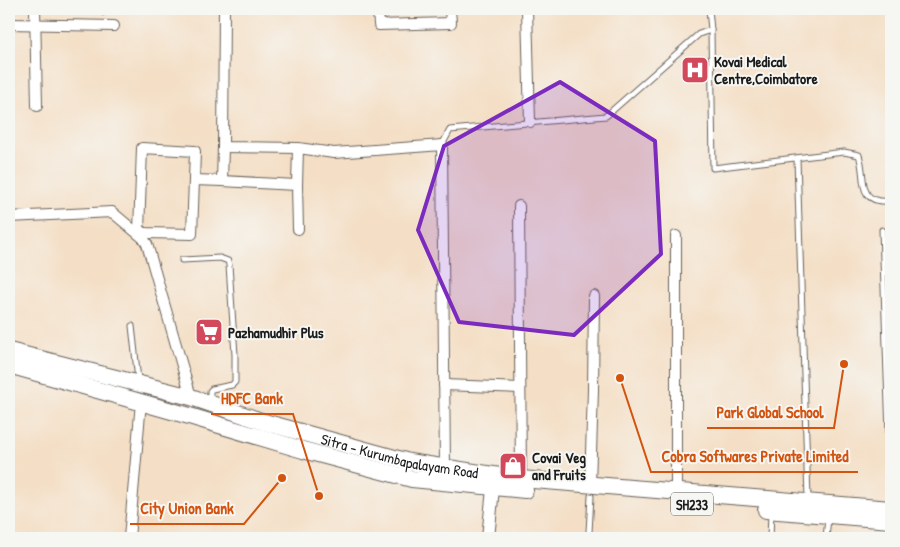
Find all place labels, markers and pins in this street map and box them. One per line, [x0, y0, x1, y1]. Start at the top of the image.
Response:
place label: Kovai Medical Centre,Coimbatore [714, 51, 818, 89]
hospital icon: Kovai Medical Centre,Coimbatore [680, 55, 710, 85]
supermarket icon: Pazhamudhir Plus [194, 317, 224, 347]
place label: Pazhamudhir Plus [228, 322, 324, 343]
callout: HDFC Bank [211, 383, 293, 414]
callout: Park Global School [707, 397, 834, 428]
callout: Cobra Softwares Private Limited [651, 441, 858, 472]
place label: Covai Veg and Fruits [532, 447, 586, 485]
shop icon: Covai Veg and Fruits [498, 451, 528, 481]
callout: City Union Bank [130, 493, 244, 524]

